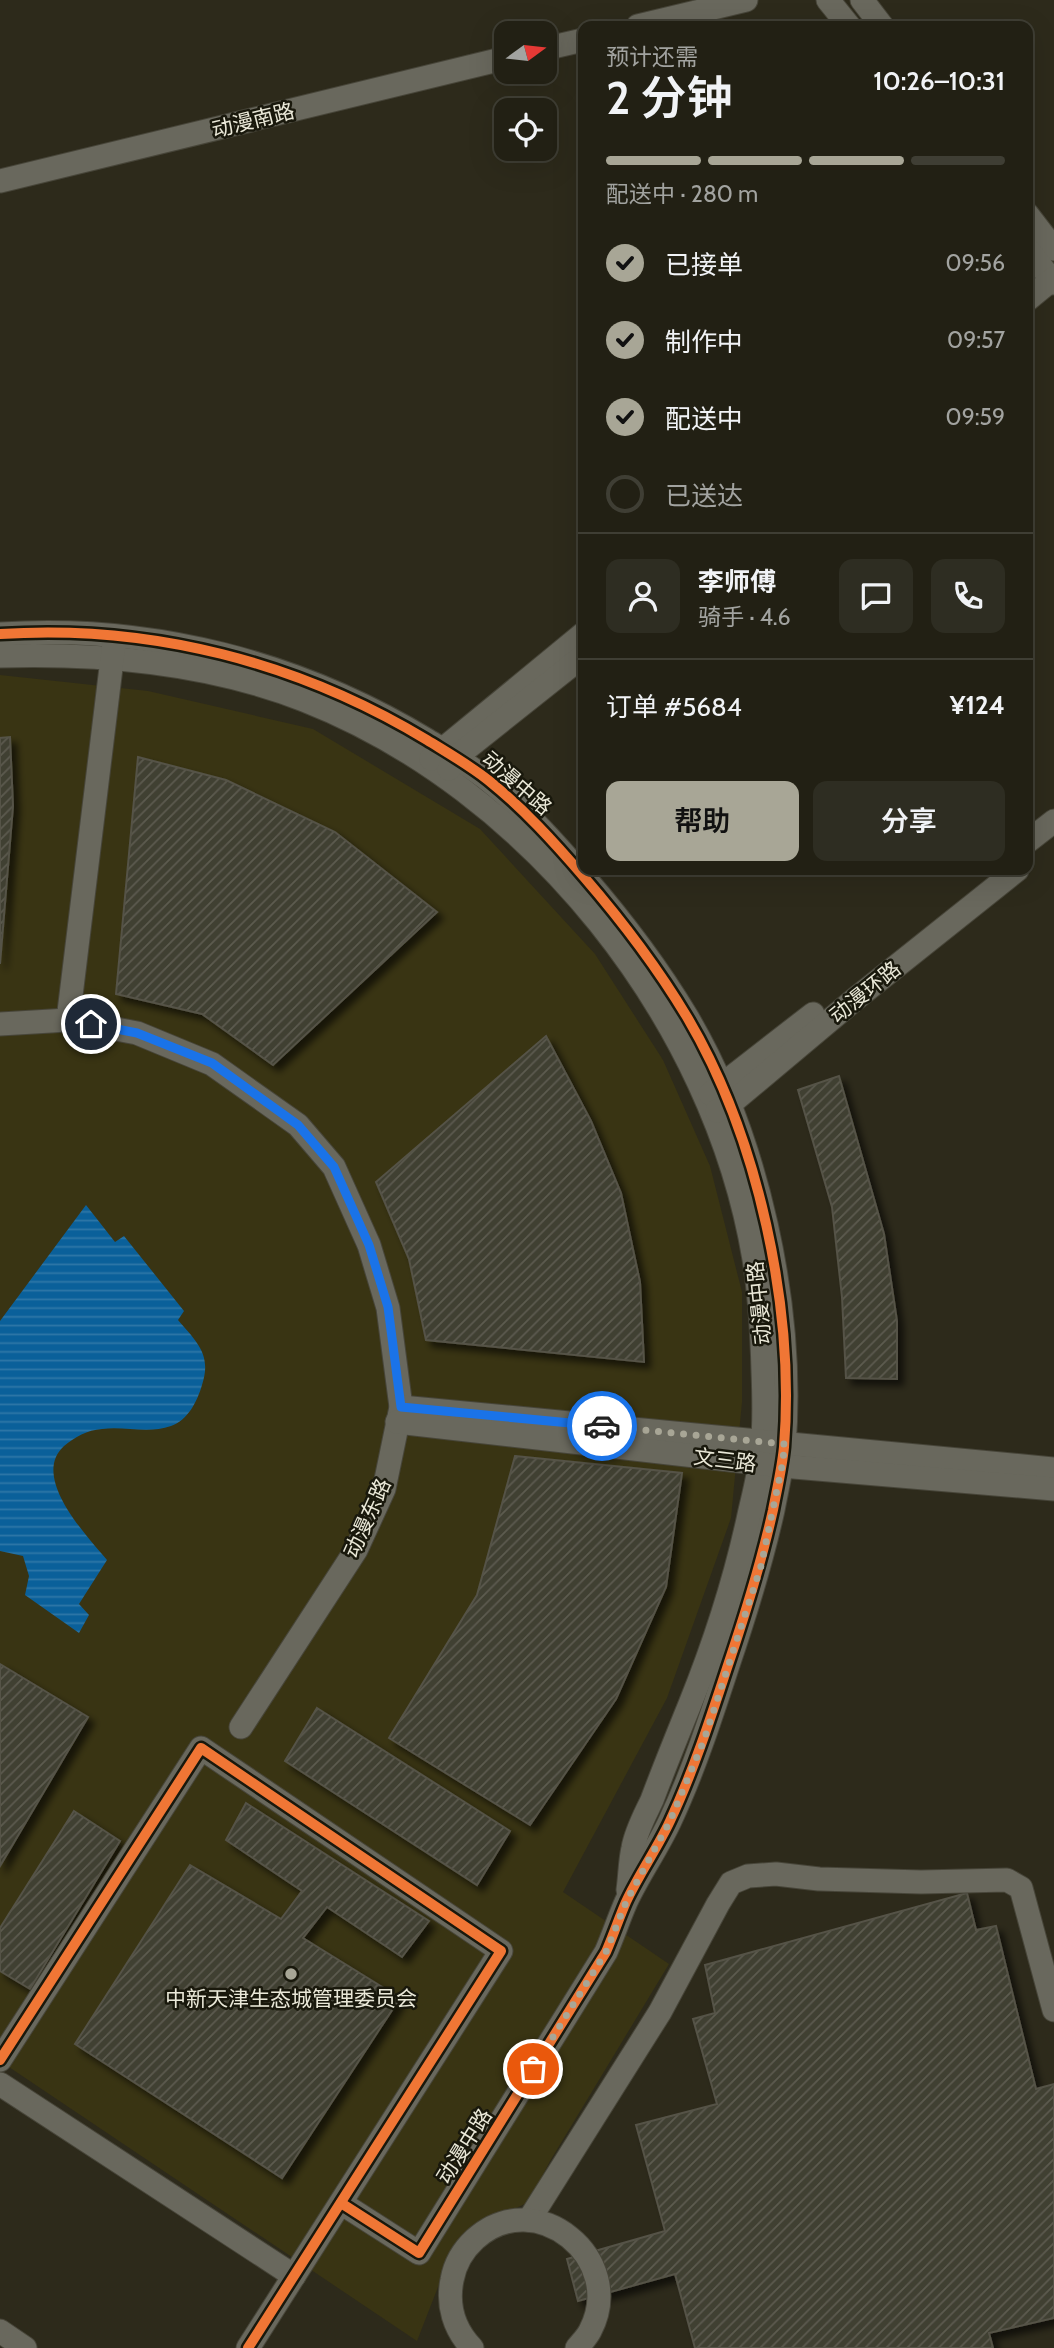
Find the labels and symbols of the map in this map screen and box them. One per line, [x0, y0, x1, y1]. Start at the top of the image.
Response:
north arrow [494, 21, 556, 84]
street label: 动漫南路 [209, 98, 297, 142]
street label: 动漫中路 [477, 746, 557, 820]
street label: 动漫环路 [824, 956, 906, 1028]
pin [61, 994, 121, 1054]
street label: 动漫中路 [742, 1260, 776, 1346]
courier [567, 1391, 637, 1461]
street label: 文三路 [692, 1444, 758, 1476]
street label: 动漫东路 [338, 1475, 396, 1561]
marker: 中新天津生态城管理委员会 [283, 1966, 299, 1982]
place label: 中新天津生态城管理委员会 [165, 1986, 417, 2011]
pin [503, 2039, 563, 2099]
street label: 动漫中路 [431, 2104, 497, 2188]

